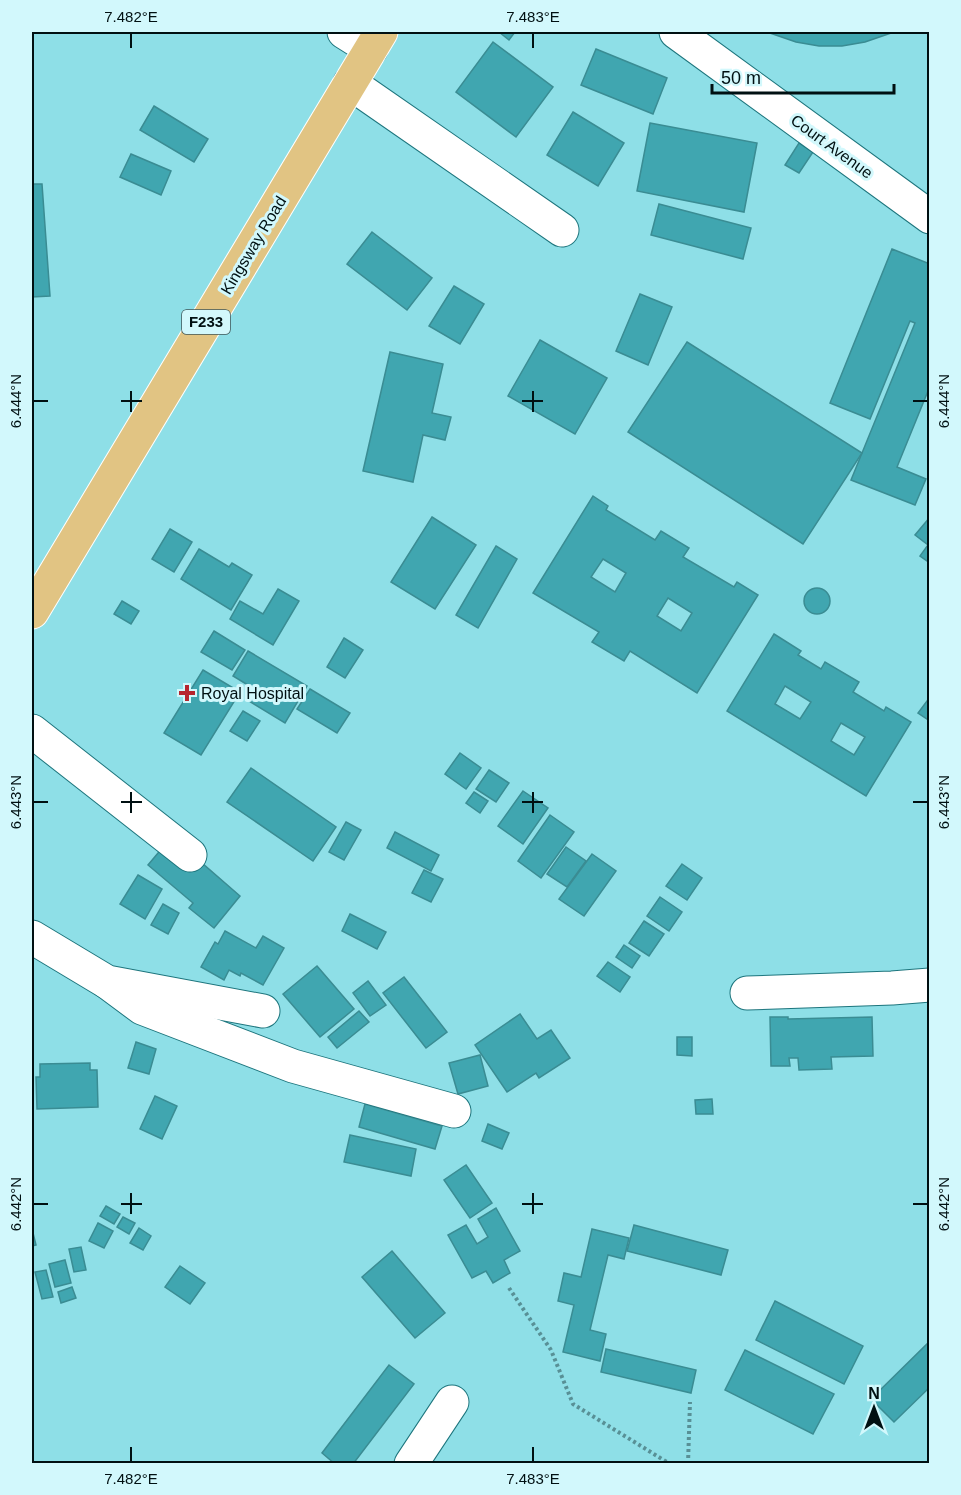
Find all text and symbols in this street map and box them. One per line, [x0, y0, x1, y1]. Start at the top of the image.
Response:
text: 7.482°E [104, 8, 158, 25]
text: 7.483°E [506, 8, 560, 25]
scale bar [712, 57, 894, 95]
text: 50 m [721, 68, 761, 88]
street label: Court Avenue [788, 111, 876, 182]
street label: Kingsway Road [218, 193, 289, 297]
road number: F233 [182, 310, 230, 334]
text: 6.444°N [7, 374, 24, 428]
text: 6.444°N [935, 374, 952, 428]
marker: Royal Hospital [178, 684, 196, 702]
place label: Royal Hospital [201, 685, 304, 702]
text: 6.443°N [7, 775, 24, 829]
text: 6.443°N [935, 775, 952, 829]
text: 6.442°N [7, 1177, 24, 1231]
text: 6.442°N [935, 1177, 952, 1231]
north arrow [844, 1378, 904, 1438]
text: N [868, 1385, 880, 1402]
text: 7.482°E [104, 1470, 158, 1487]
text: 7.483°E [506, 1470, 560, 1487]

